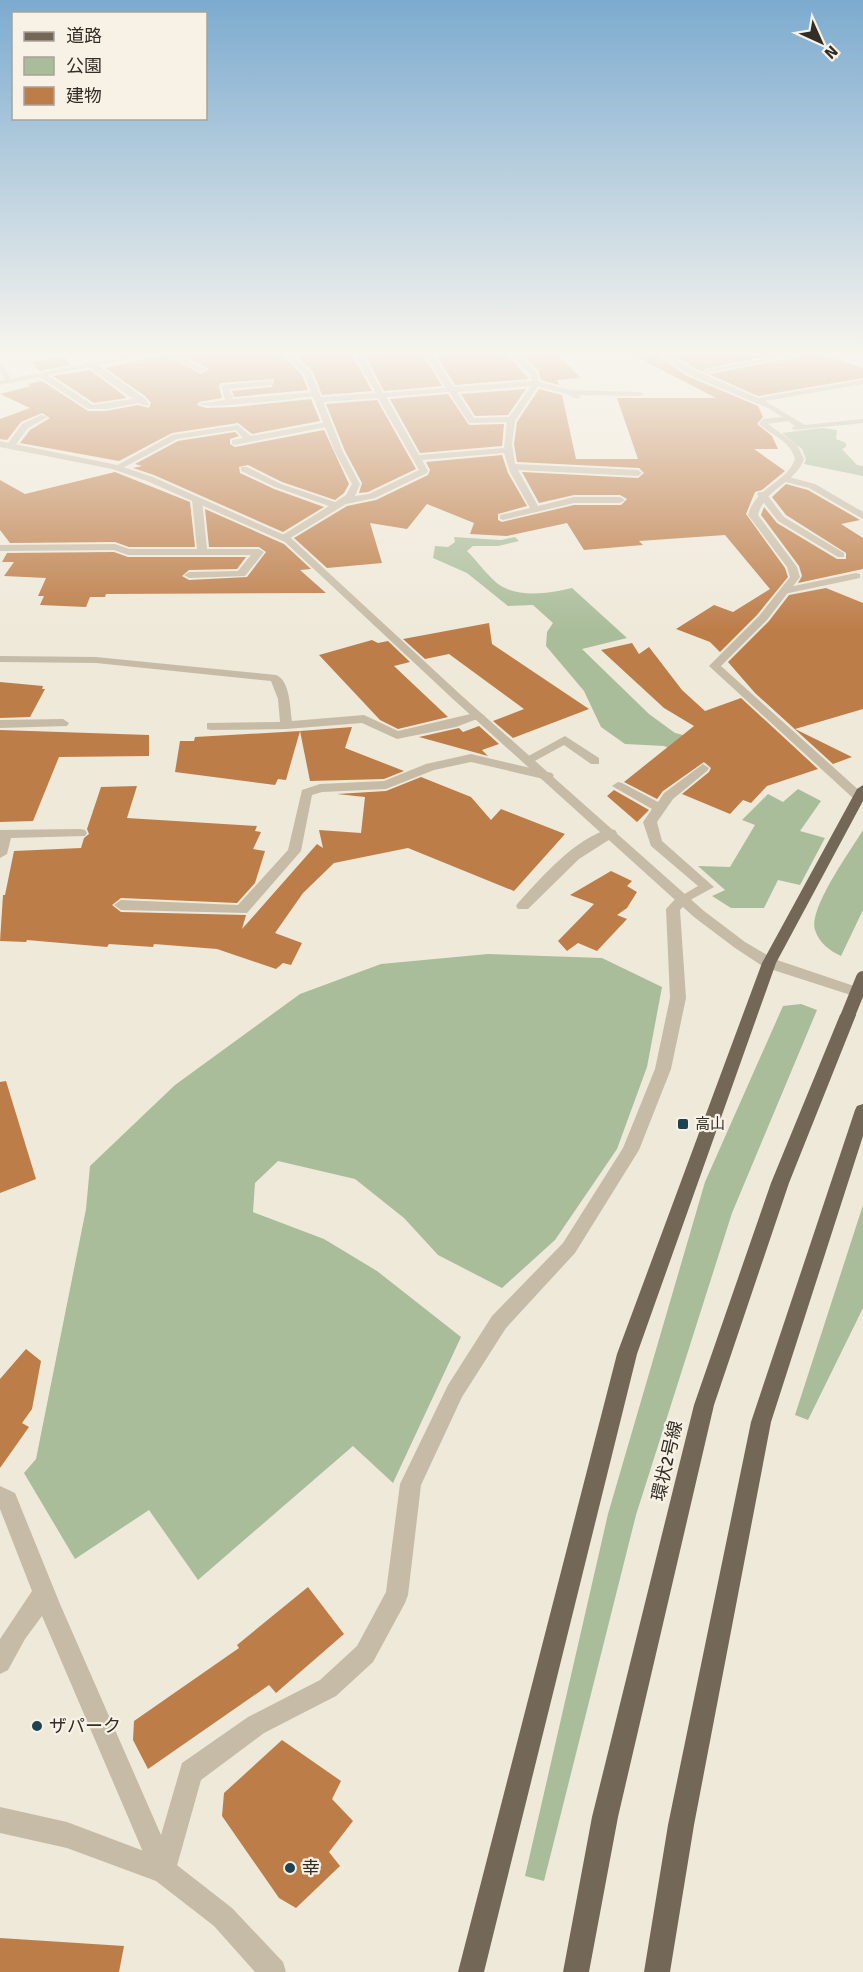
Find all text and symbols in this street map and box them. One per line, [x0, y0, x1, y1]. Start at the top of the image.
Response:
legend [12, 12, 207, 120]
north arrow [791, 12, 851, 72]
text: 道路 [66, 25, 102, 47]
text: N [820, 41, 842, 63]
text: 公園 [66, 55, 102, 77]
text: 建物 [66, 85, 102, 107]
place label: 高山 [695, 1115, 725, 1133]
marker: 高山 [676, 1117, 690, 1131]
street label: 環状2号線 [647, 1419, 687, 1503]
place label: ザパーク [49, 1715, 121, 1737]
marker: ザパーク [30, 1719, 44, 1733]
place label: 幸 [302, 1857, 320, 1879]
marker: 幸 [283, 1861, 297, 1875]

